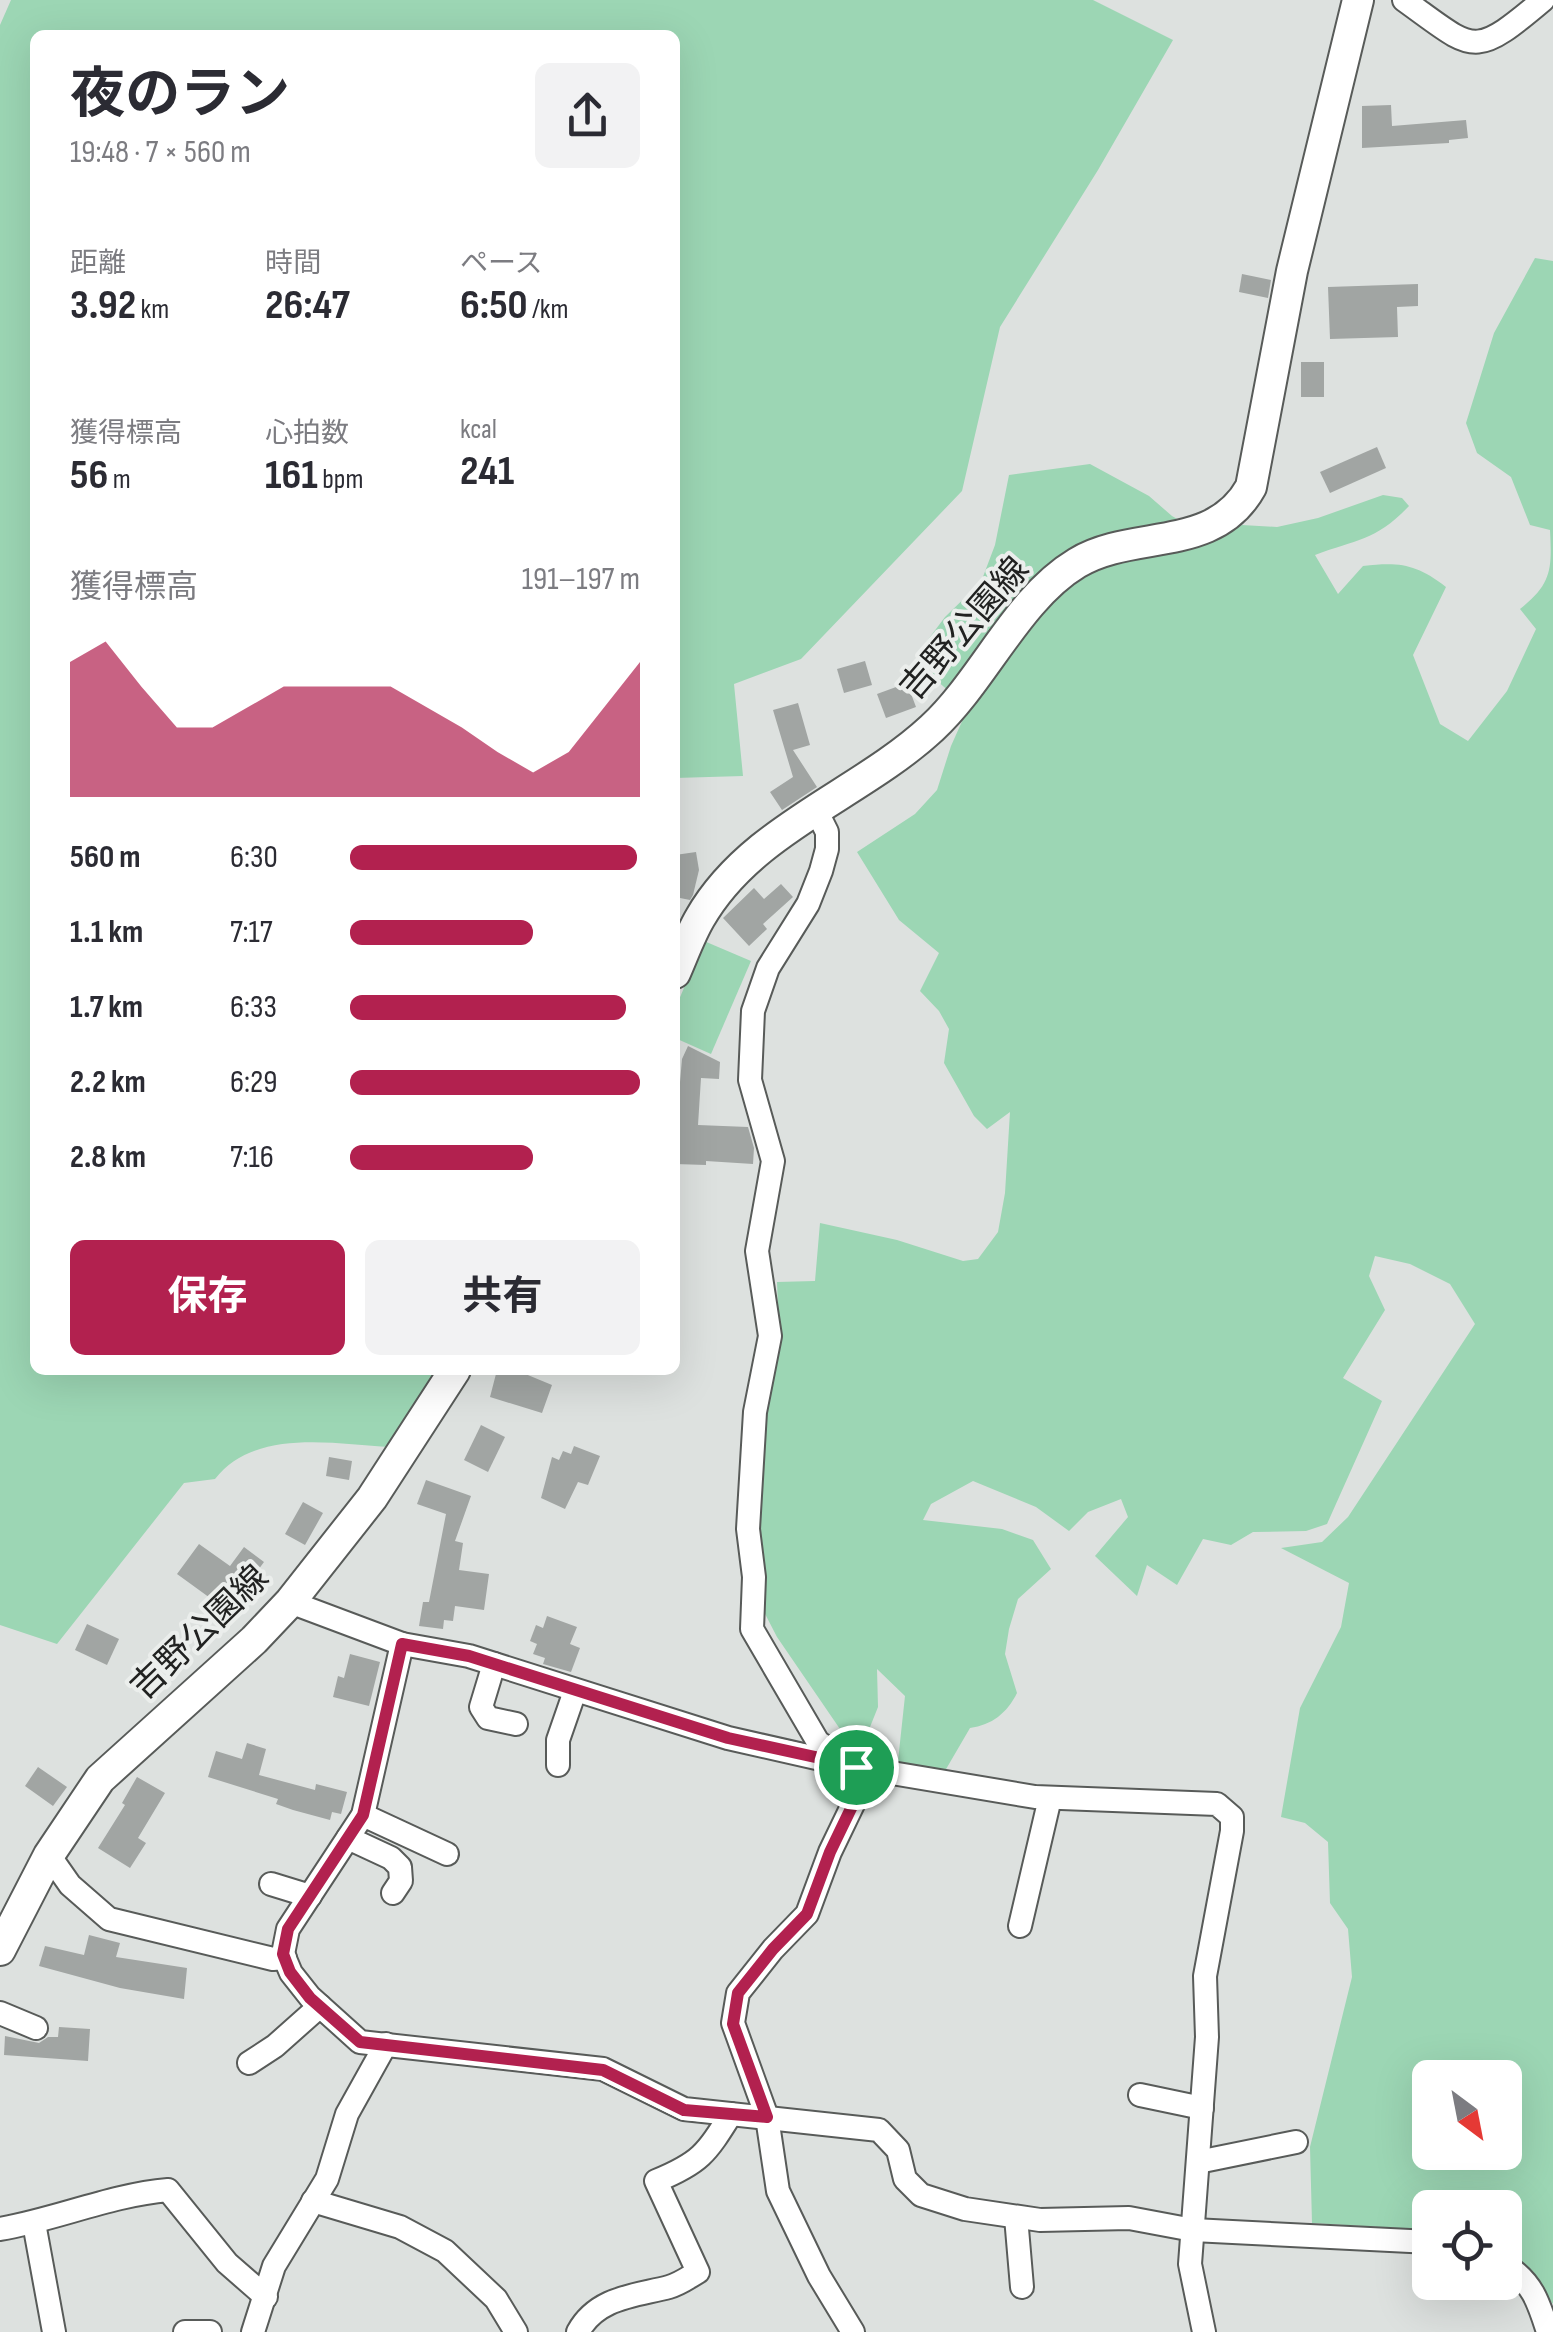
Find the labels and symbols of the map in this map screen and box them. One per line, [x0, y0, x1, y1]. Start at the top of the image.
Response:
street label: 吉野公園線 [891, 549, 1039, 709]
street label: 吉野公園線 [122, 1557, 278, 1709]
pin [814, 1725, 899, 1810]
north arrow [1412, 2060, 1522, 2170]

